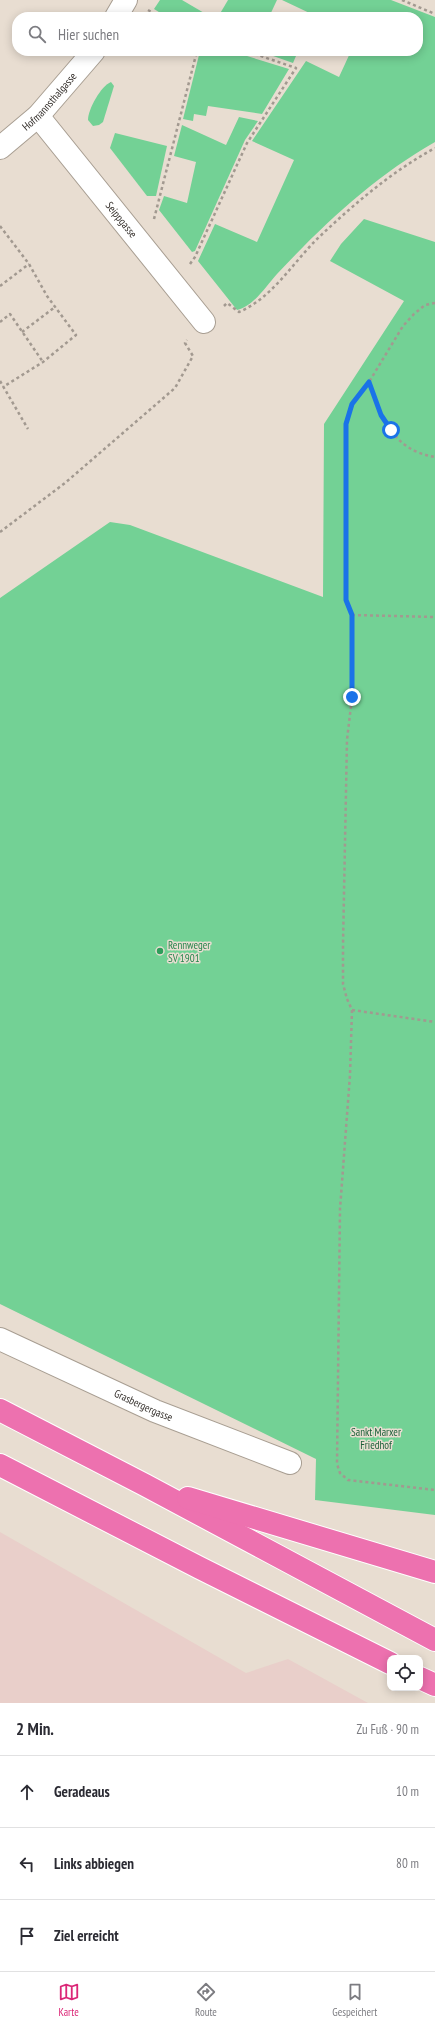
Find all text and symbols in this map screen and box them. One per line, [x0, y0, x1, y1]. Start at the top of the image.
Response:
search box [12, 12, 423, 56]
icon: search [26, 23, 48, 45]
text: Hier suchen [58, 25, 119, 44]
street label: Hofmannsthalgasse [19, 69, 80, 134]
street label: Seippgasse [103, 199, 140, 241]
route start [382, 421, 400, 439]
route end [343, 688, 361, 706]
place label: Rennweger SV 1901 [168, 938, 210, 965]
marker: Rennweger SV 1901 [155, 946, 165, 956]
street label: Grasbergergasse [112, 1386, 175, 1424]
park label: Sankt Marxer Friedhof [351, 1425, 401, 1452]
map controls [387, 1655, 423, 1691]
button: locate [387, 1655, 423, 1691]
text: 2 Min. [16, 1718, 54, 1740]
text: Zu Fuß · 90 m [357, 1721, 419, 1738]
icon: ahead [16, 1781, 38, 1803]
text: Geradeaus [54, 1782, 110, 1801]
text: 10 m [396, 1783, 419, 1800]
icon: left [16, 1853, 38, 1875]
text: Links abbiegen [54, 1854, 134, 1873]
text: 80 m [396, 1855, 419, 1872]
icon: arrive [16, 1925, 38, 1947]
text: Ziel erreicht [54, 1926, 119, 1945]
tab: Karte [58, 1981, 80, 2019]
tab: Route [195, 1981, 217, 2019]
tab: Gespeichert [332, 1981, 377, 2019]

